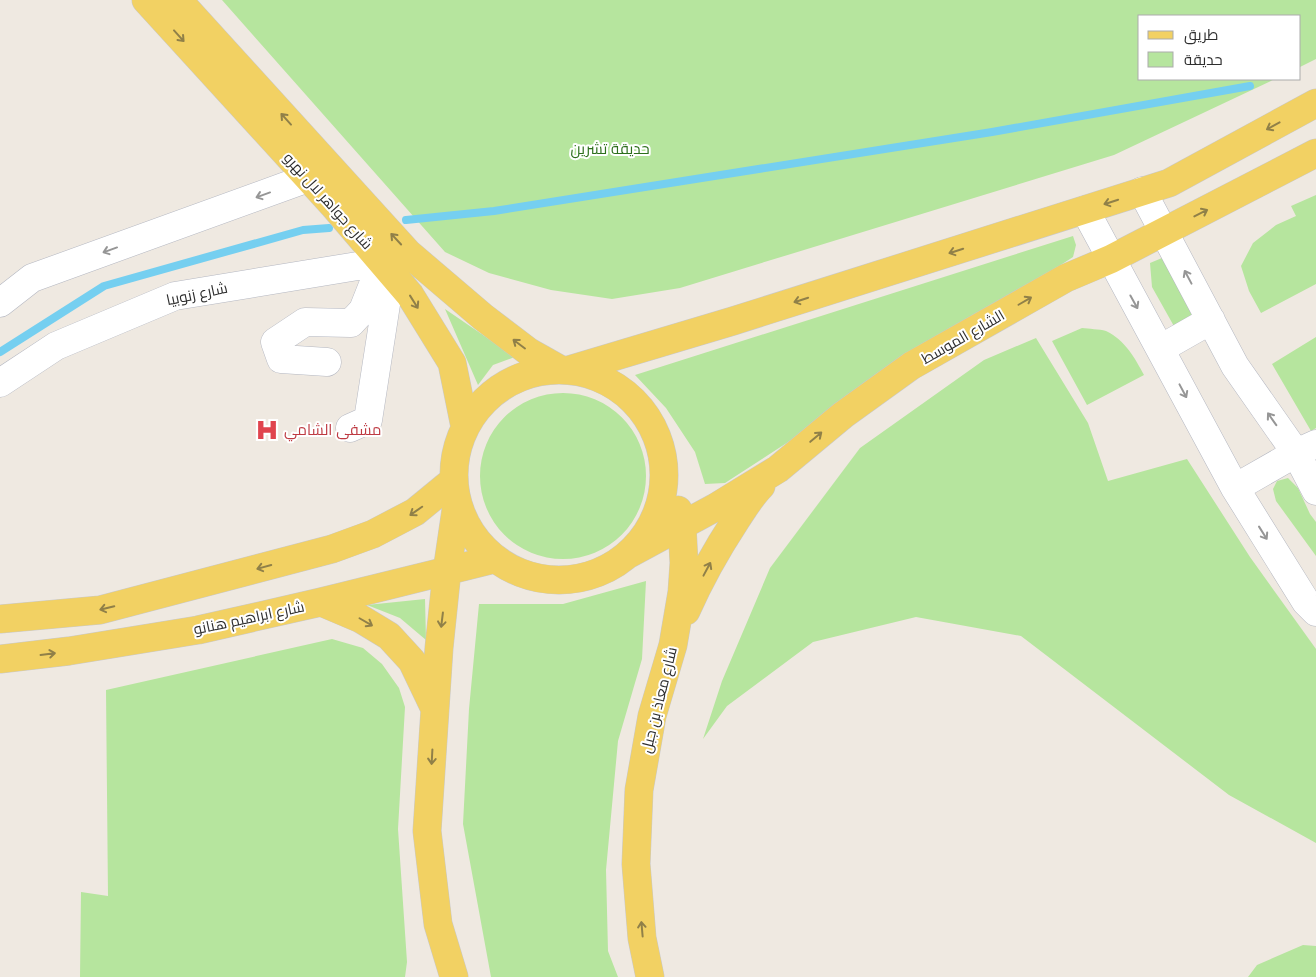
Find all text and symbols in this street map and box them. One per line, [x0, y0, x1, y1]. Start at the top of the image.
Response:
legend [1138, 15, 1301, 80]
text: طريق [1184, 25, 1218, 45]
one-way arrow [173, 30, 185, 43]
text: حديقة [1184, 50, 1223, 68]
one-way arrow [280, 113, 292, 126]
one-way arrow [1266, 121, 1281, 131]
park label: حديقة تشرين [570, 139, 650, 159]
street label: شارع جواهر لال نهرو [278, 148, 377, 254]
one-way arrow [255, 191, 271, 200]
one-way arrow [1103, 197, 1119, 207]
one-way arrow [1193, 208, 1208, 217]
one-way arrow [390, 233, 402, 245]
one-way arrow [103, 246, 118, 255]
one-way arrow [948, 246, 964, 256]
one-way arrow [1183, 270, 1193, 285]
street label: شارع زنوبيا [164, 278, 230, 311]
one-way arrow [410, 294, 420, 308]
one-way arrow [1129, 294, 1139, 309]
one-way arrow [793, 295, 809, 305]
one-way arrow [1017, 296, 1031, 306]
street label: الشارع الموسط [918, 305, 1009, 370]
one-way arrow [512, 339, 526, 349]
one-way arrow [1178, 384, 1188, 399]
one-way arrow [1267, 413, 1277, 427]
hospital icon: مشفى الشامي [254, 417, 280, 443]
place label: مشفى الشامي [284, 420, 382, 442]
one-way arrow [809, 432, 822, 443]
one-way arrow [409, 506, 423, 516]
one-way arrow [1257, 526, 1268, 540]
one-way arrow [257, 562, 273, 572]
one-way arrow [703, 562, 712, 577]
street label: شارع ابراهيم هنانو [192, 596, 306, 640]
one-way arrow [100, 604, 116, 613]
one-way arrow [437, 611, 447, 627]
one-way arrow [358, 617, 373, 627]
street label: شارع معاذ بن جبل [636, 645, 683, 755]
one-way arrow [40, 649, 56, 659]
one-way arrow [427, 749, 436, 765]
one-way arrow [637, 921, 646, 937]

